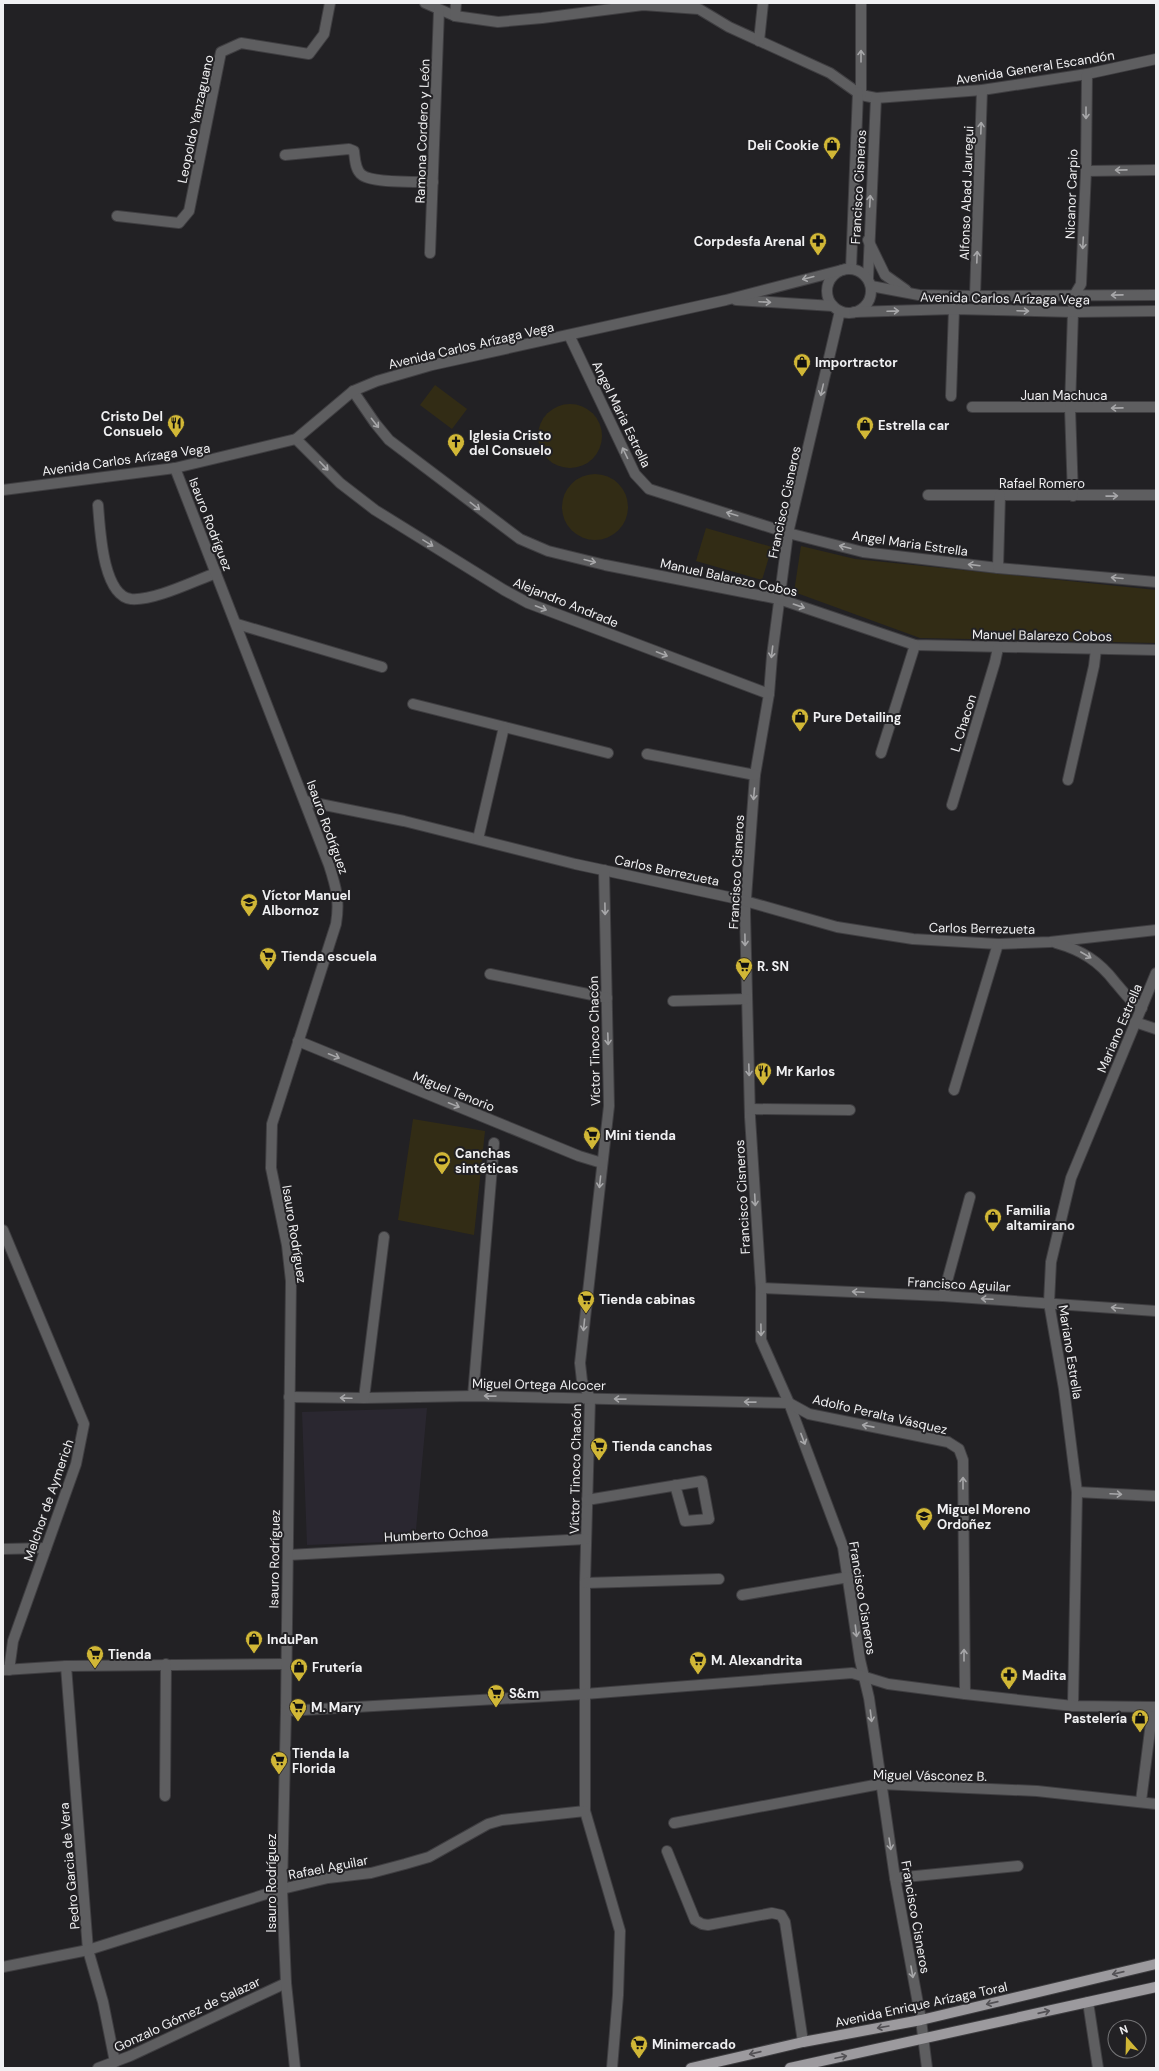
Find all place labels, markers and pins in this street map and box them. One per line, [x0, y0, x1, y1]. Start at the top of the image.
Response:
shop icon: Deli Cookie [822, 135, 842, 160]
place label: Deli Cookie [748, 137, 819, 154]
pharmacy icon: Corpdesfa Arenal [808, 231, 828, 256]
place label: Corpdesfa Arenal [694, 233, 805, 250]
shop icon: Importractor [792, 352, 812, 377]
place label: Importractor [815, 354, 898, 371]
place label: Cristo Del Consuelo [101, 408, 163, 440]
restaurant icon: Cristo Del Consuelo [166, 413, 186, 438]
shop icon: Estrella car [855, 415, 875, 440]
place label: Estrella car [878, 417, 950, 434]
place label: Iglesia Cristo del Consuelo [469, 427, 552, 459]
church icon: Iglesia Cristo del Consuelo [446, 432, 466, 457]
shop icon: Pure Detailing [790, 707, 810, 732]
place label: Pure Detailing [813, 709, 902, 726]
place label: Víctor Manuel Albornoz [262, 887, 351, 919]
school or university icon: Víctor Manuel Albornoz [239, 892, 259, 917]
supermarket icon: Tienda escuela [258, 946, 278, 971]
place label: Tienda escuela [281, 948, 377, 965]
supermarket icon: R. SN [734, 956, 754, 981]
place label: R. SN [757, 958, 789, 975]
restaurant icon: Mr Karlos [753, 1061, 773, 1086]
place label: Mr Karlos [776, 1063, 835, 1080]
supermarket icon: Mini tienda [582, 1125, 602, 1150]
place label: Mini tienda [605, 1127, 676, 1144]
place label: Canchas sintéticas [455, 1145, 518, 1177]
sports icon: Canchas sintéticas [432, 1150, 452, 1175]
place label: Familia altamirano [1006, 1202, 1075, 1234]
shop icon: Familia altamirano [983, 1207, 1003, 1232]
supermarket icon: Tienda cabinas [576, 1289, 596, 1314]
place label: Tienda cabinas [599, 1291, 696, 1308]
supermarket icon: Tienda canchas [589, 1436, 609, 1461]
place label: Tienda canchas [612, 1438, 712, 1455]
place label: Miguel Moreno Ordoñez [937, 1501, 1031, 1533]
school or university icon: Miguel Moreno Ordoñez [914, 1506, 934, 1531]
shop icon: InduPan [244, 1629, 264, 1654]
place label: InduPan [267, 1631, 318, 1648]
supermarket icon: Tienda [85, 1644, 105, 1669]
place label: Tienda [108, 1646, 151, 1663]
supermarket icon: M. Alexandrita [688, 1650, 708, 1675]
place label: M. Alexandrita [711, 1652, 802, 1669]
shop icon: Frutería [289, 1657, 309, 1682]
place label: Frutería [312, 1659, 362, 1676]
pharmacy icon: Madita [999, 1665, 1019, 1690]
place label: Madita [1022, 1667, 1066, 1684]
supermarket icon: S&m [486, 1683, 506, 1708]
place label: S&m [509, 1685, 539, 1702]
supermarket icon: M. Mary [288, 1697, 308, 1722]
place label: M. Mary [311, 1699, 361, 1716]
shop icon: Pastelería [1130, 1708, 1150, 1733]
place label: Pastelería [1064, 1710, 1127, 1727]
place label: Tienda la Florida [292, 1745, 349, 1777]
supermarket icon: Tienda la Florida [269, 1750, 289, 1775]
supermarket icon: Minimercado [629, 2034, 649, 2059]
place label: Minimercado [652, 2036, 736, 2053]

